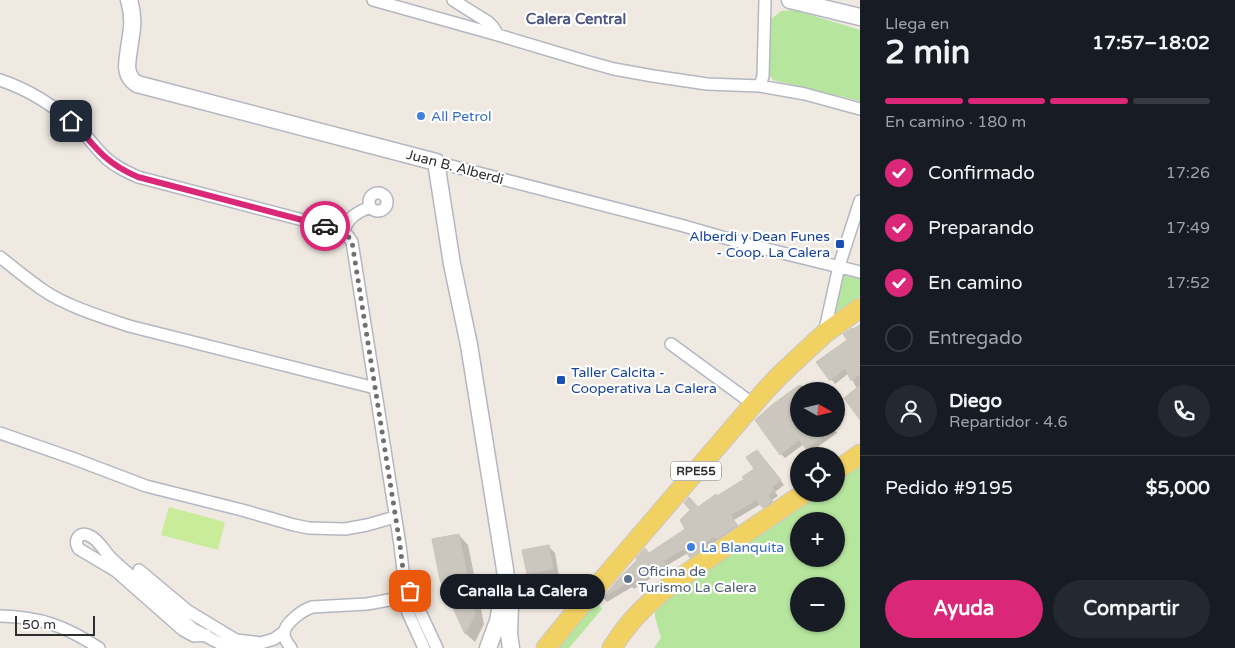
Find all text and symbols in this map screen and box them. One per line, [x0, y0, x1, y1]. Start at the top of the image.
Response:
district label: Calera Central [526, 10, 626, 28]
text: Llega en [885, 14, 949, 34]
text: 17:57–18:02 [1092, 32, 1210, 54]
text: 2 min [885, 34, 970, 72]
pin [50, 100, 92, 142]
icon: home [57, 107, 85, 135]
place label: All Petrol [431, 108, 492, 125]
marker: All Petrol [415, 110, 427, 122]
text: En camino · 180 m [885, 112, 1026, 132]
street label: Juan B. Alberdi [404, 146, 506, 188]
icon: check [885, 159, 913, 187]
text: Confirmado [928, 162, 1035, 184]
text: 17:26 [1166, 163, 1210, 183]
courier [300, 201, 350, 251]
icon: car [311, 212, 339, 240]
icon: check [885, 214, 913, 242]
text: Preparando [928, 217, 1034, 239]
text: 17:49 [1166, 218, 1210, 238]
place label: Alberdi y Dean Funes - Coop. La Calera [689, 228, 830, 261]
marker: Alberdi y Dean Funes - Coop. La Calera [834, 238, 846, 250]
icon: check [885, 269, 913, 297]
text: En camino [928, 272, 1023, 294]
text: 17:52 [1166, 273, 1210, 293]
text: Entregado [928, 327, 1023, 349]
place label: Taller Calcita - Cooperativa La Calera [571, 364, 717, 397]
marker: Taller Calcita - Cooperativa La Calera [555, 374, 567, 386]
north arrow [790, 382, 845, 438]
map controls [790, 382, 845, 632]
button: person [885, 385, 937, 437]
button: phone [1158, 385, 1210, 437]
text: Diego [949, 390, 1002, 412]
text: Repartidor · 4.6 [949, 412, 1067, 432]
button: locate [790, 447, 845, 502]
road number: RPE55 [671, 462, 721, 481]
text: Pedido #9195 [885, 477, 1013, 499]
text: $5,000 [1146, 477, 1210, 499]
button: + [790, 512, 845, 567]
place label: La Blanquita [701, 539, 784, 556]
marker: La Blanquita [685, 541, 697, 553]
place label: Oficina de Turismo La Calera [638, 563, 757, 596]
pin [389, 570, 431, 612]
marker: Oficina de Turismo La Calera [622, 573, 634, 585]
callout: Canalla La Calera [440, 574, 605, 608]
icon: bag [396, 577, 424, 605]
button: − [790, 577, 845, 632]
button: Ayuda [885, 580, 1043, 638]
button: Compartir [1053, 580, 1210, 638]
text: Canalla La Calera [457, 581, 588, 601]
scale bar [15, 613, 95, 636]
text: 50 m [22, 616, 56, 633]

